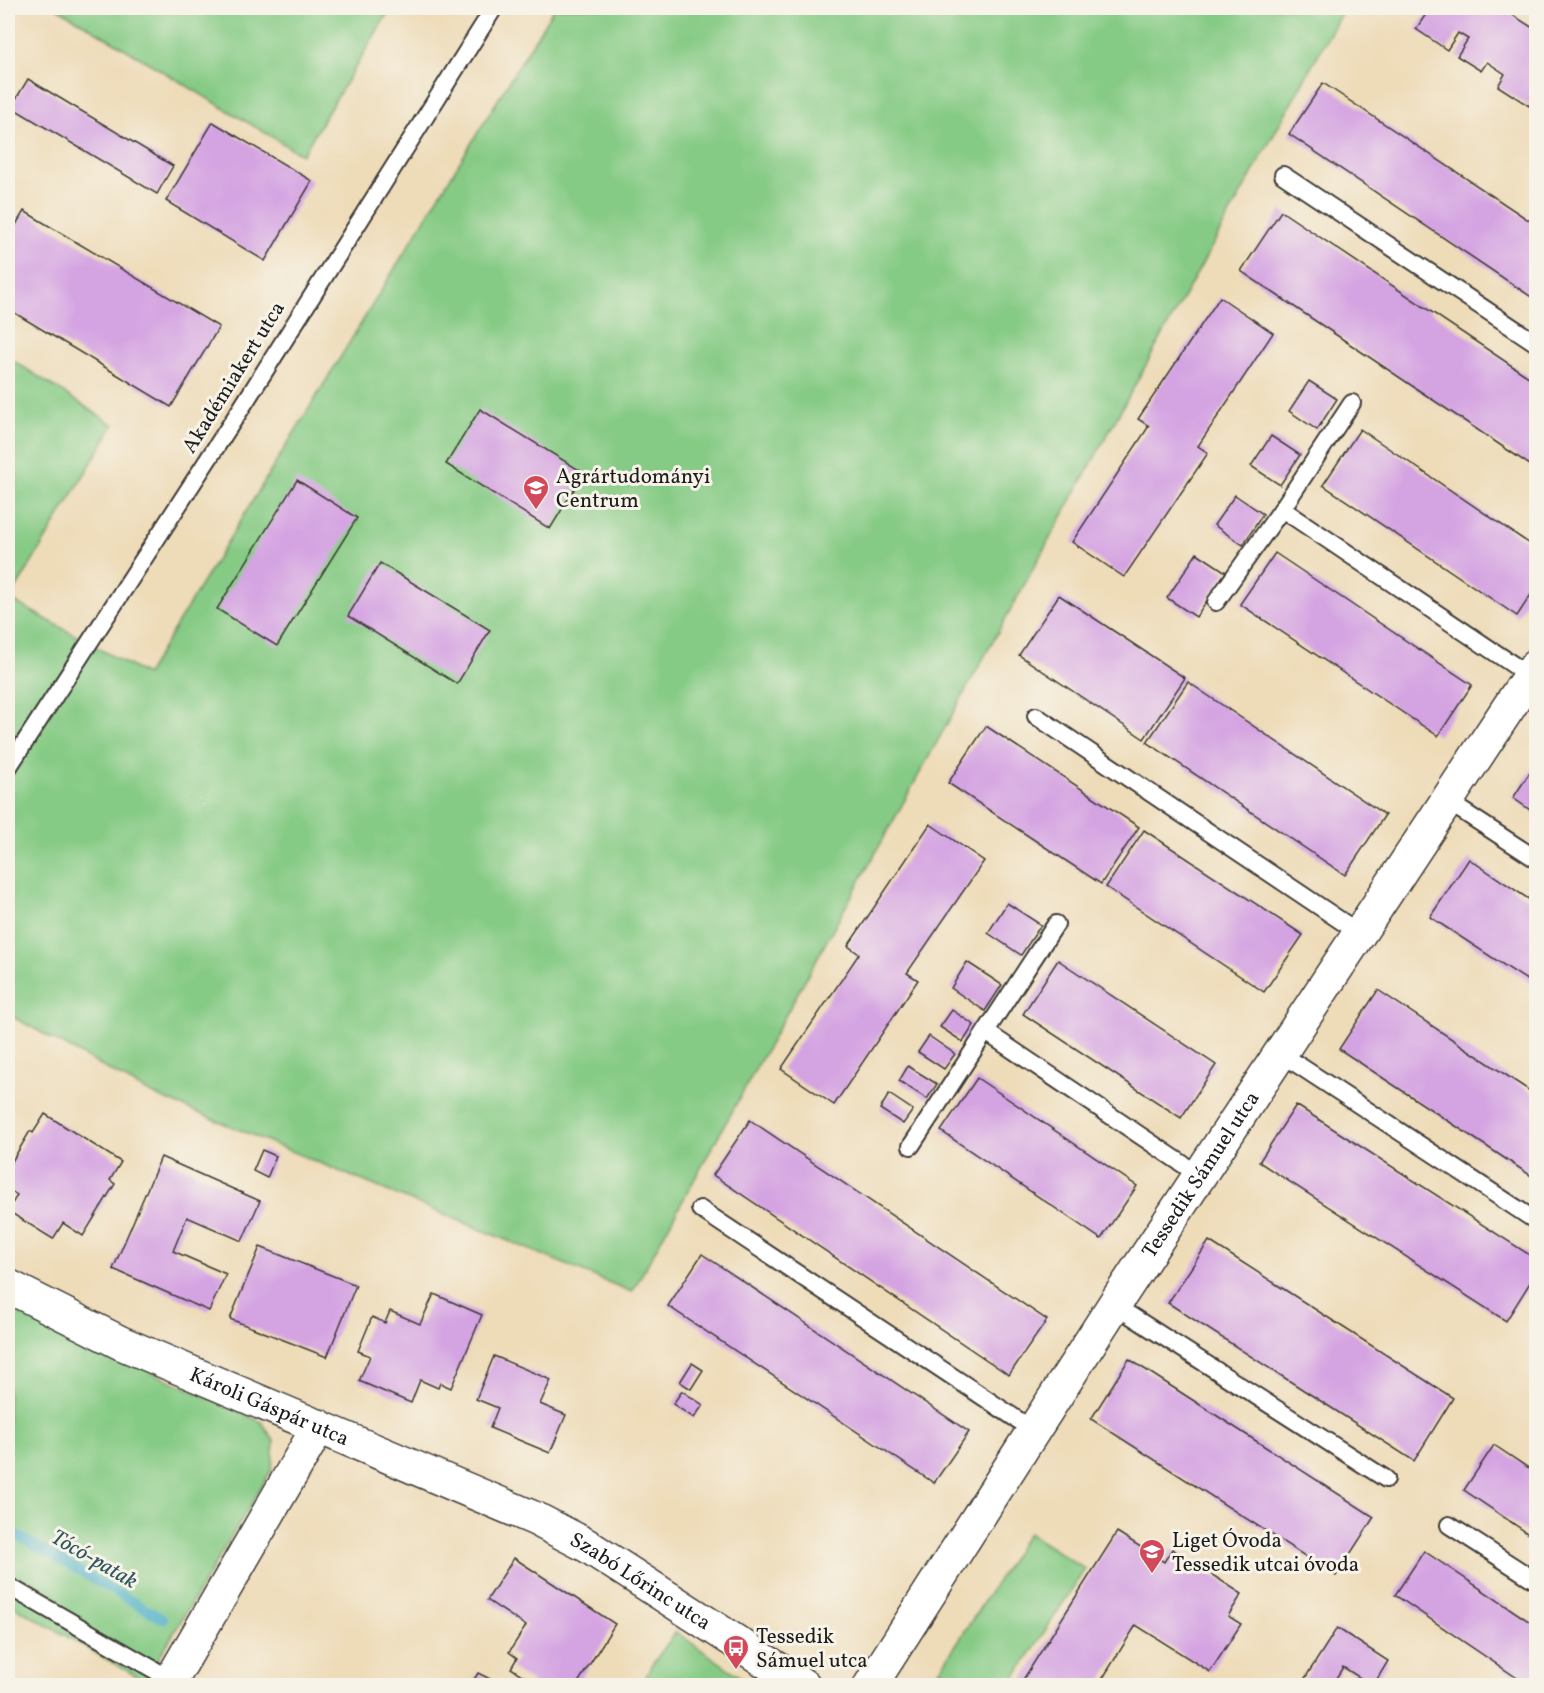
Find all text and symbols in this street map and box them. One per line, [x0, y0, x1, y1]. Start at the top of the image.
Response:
street label: Akadémiakert utca [176, 296, 293, 459]
place label: Agrártudományi Centrum [556, 463, 710, 516]
school or university icon: Agrártudományi Centrum [521, 473, 551, 511]
street label: Tessedik Sámuel utca [1136, 1086, 1267, 1264]
street label: Károli Gáspár utca [185, 1361, 353, 1454]
water label: Tócó-patak [45, 1523, 143, 1597]
street label: Szabó Lőrinc utca [564, 1526, 716, 1638]
place label: Liget Óvoda Tessedik utcai óvoda [1172, 1527, 1359, 1580]
school or university icon: Liget Óvoda Tessedik utcai óvoda [1137, 1537, 1167, 1575]
place label: Tessedik Sámuel utca [756, 1623, 868, 1676]
bus stop icon: Tessedik Sámuel utca [721, 1633, 751, 1671]

